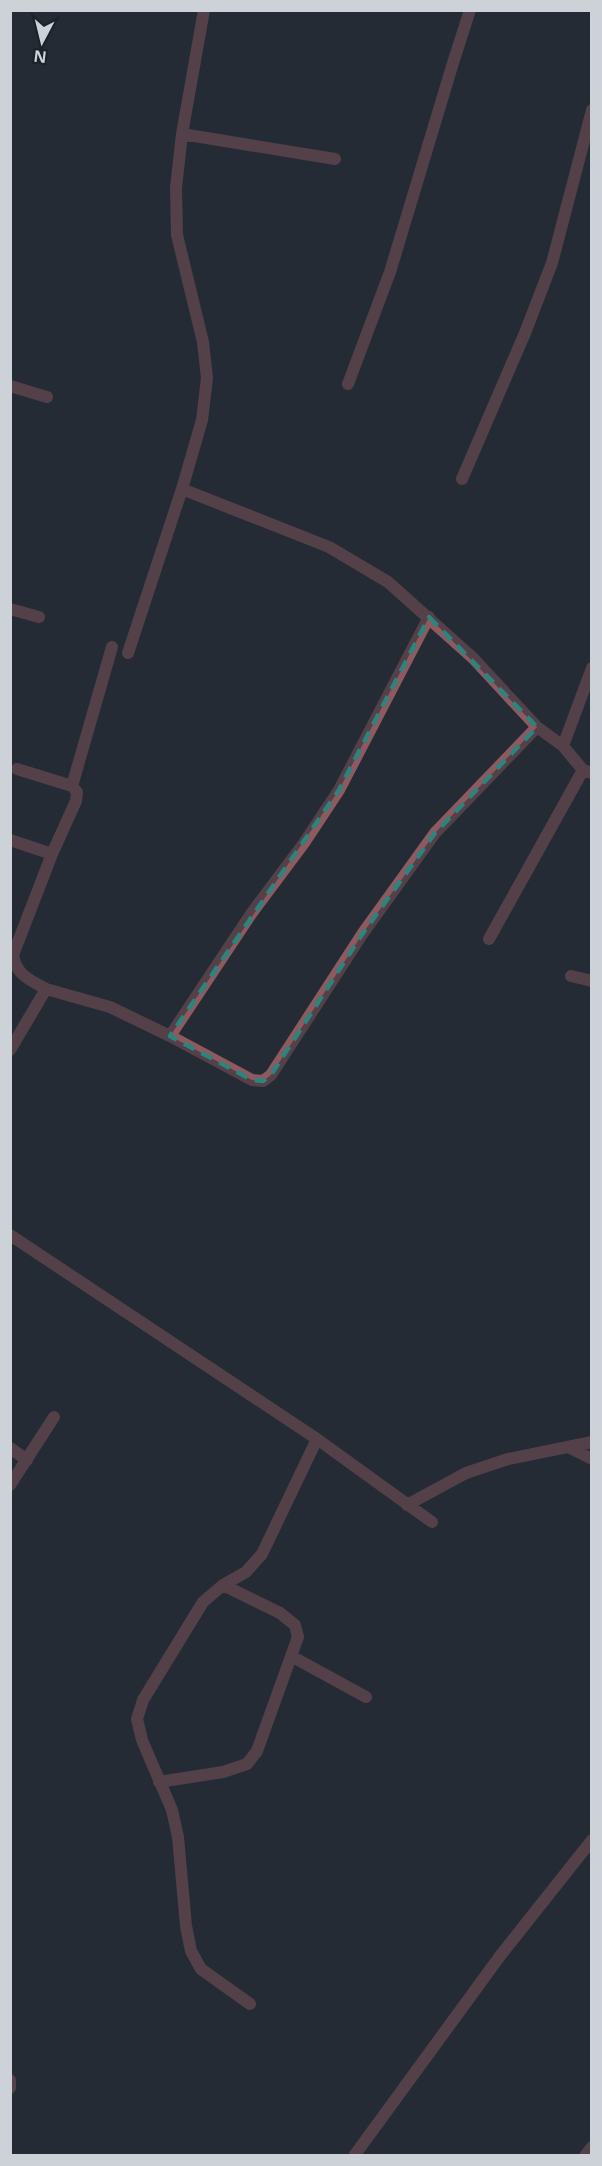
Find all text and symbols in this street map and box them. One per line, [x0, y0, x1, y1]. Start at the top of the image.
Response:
north arrow [12, 12, 72, 72]
text: N [32, 45, 48, 69]

